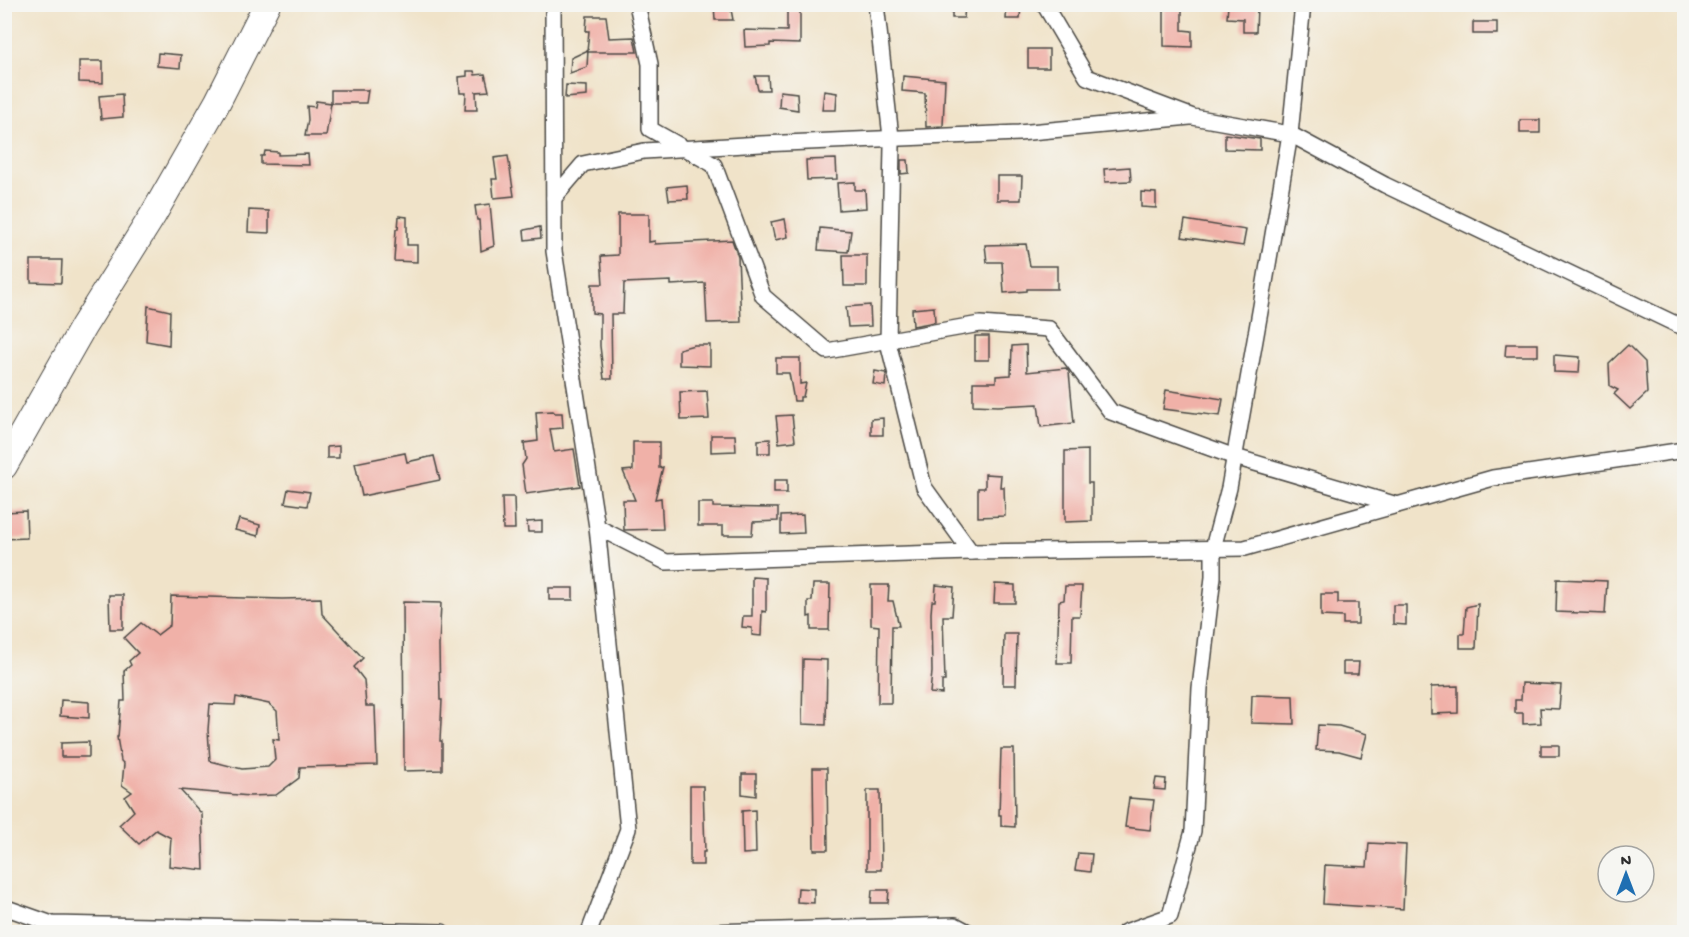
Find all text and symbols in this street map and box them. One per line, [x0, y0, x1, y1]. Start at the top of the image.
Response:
north arrow [1596, 844, 1656, 904]
text: N [1621, 853, 1632, 872]

